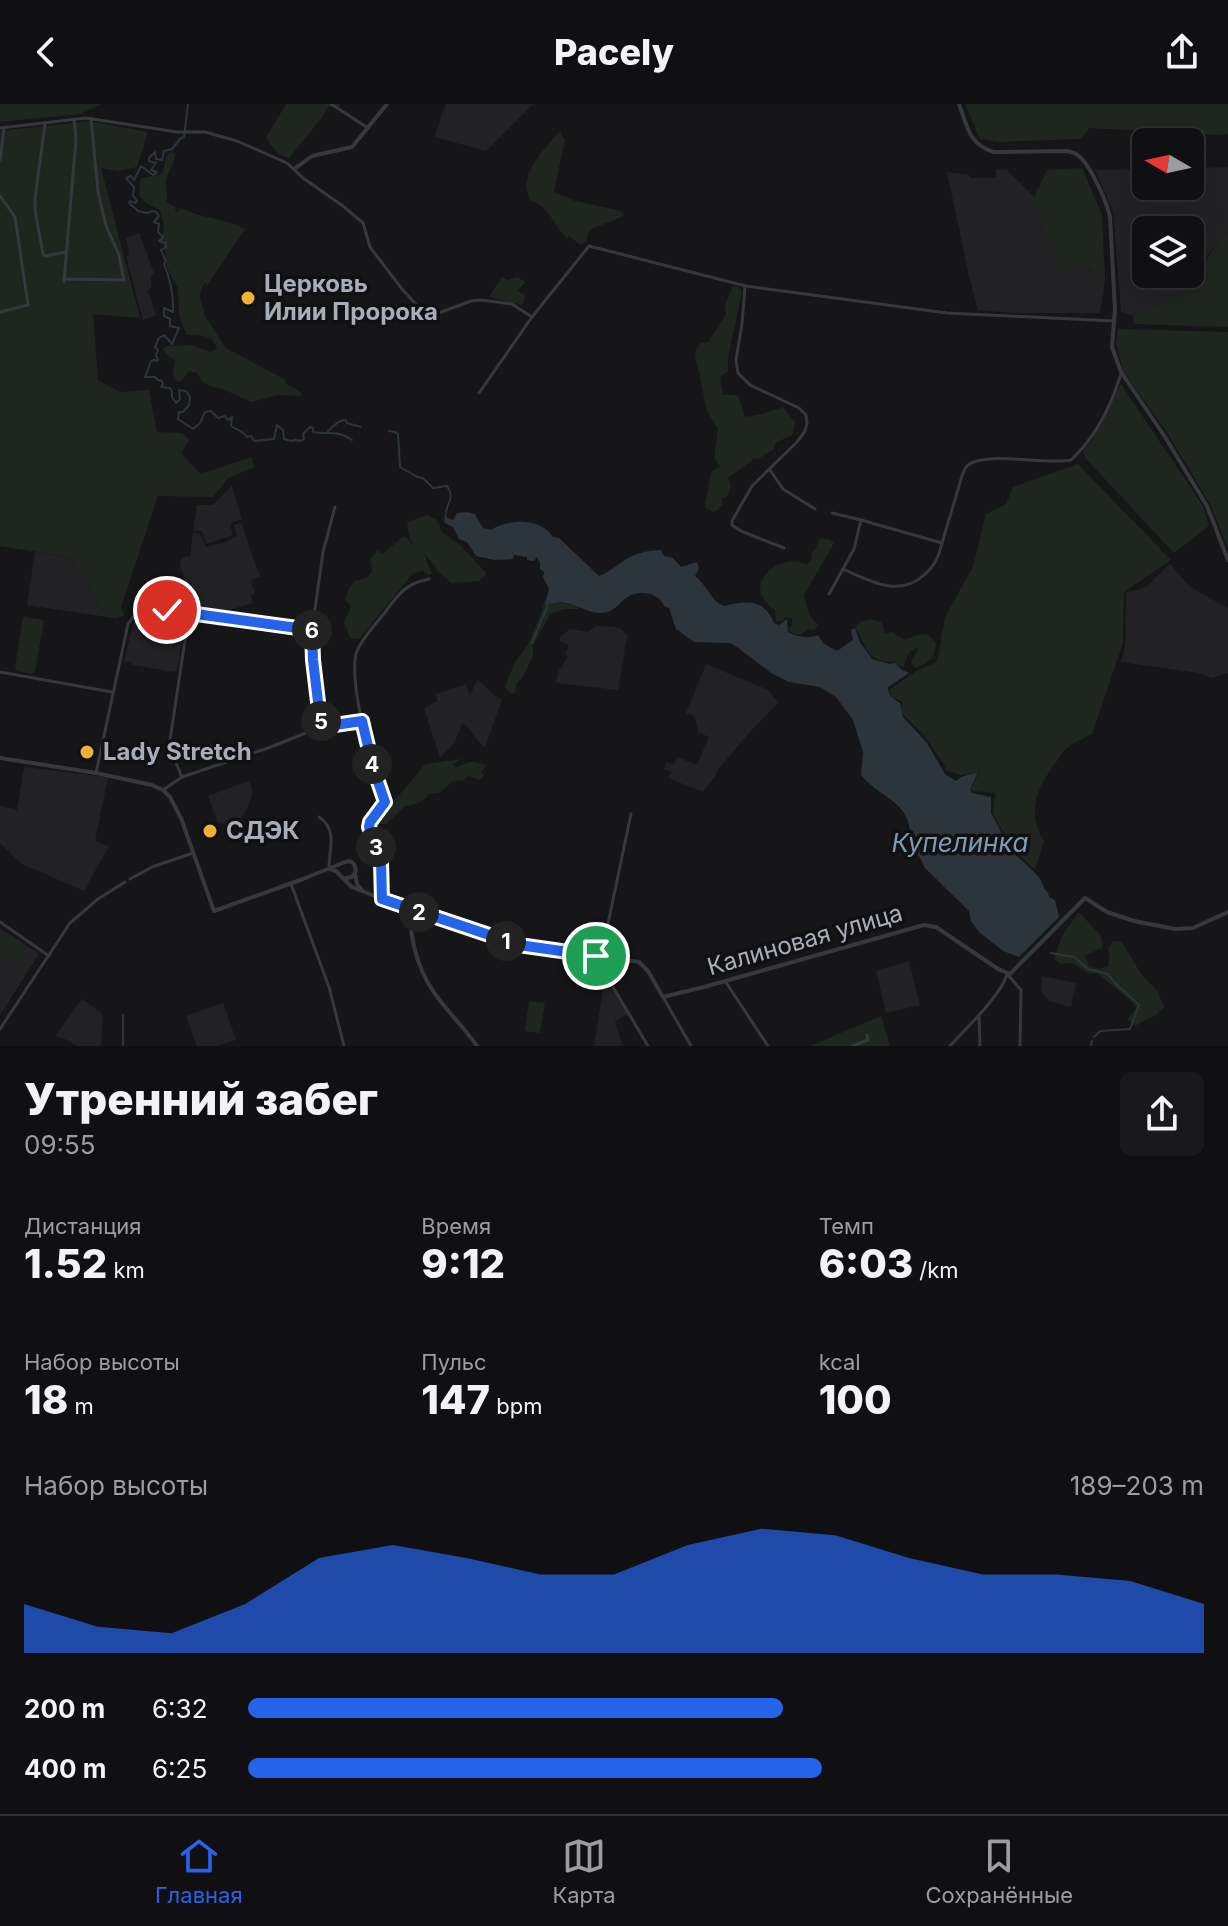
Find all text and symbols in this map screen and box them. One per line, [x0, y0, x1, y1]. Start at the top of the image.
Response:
icon: back [24, 30, 68, 74]
text: Pacely [554, 30, 674, 74]
icon: share [1160, 30, 1204, 74]
north arrow [1132, 128, 1204, 200]
map controls [1132, 128, 1204, 288]
button: layers [1132, 216, 1204, 288]
place label: Церковь Илии Пророка [264, 269, 438, 326]
marker: Церковь Илии Пророка [239, 289, 257, 307]
pin [133, 576, 201, 644]
icon: check [145, 588, 189, 632]
pin: 6 [292, 610, 332, 650]
text: 6 [305, 617, 319, 643]
pin: 5 [301, 701, 341, 741]
text: 5 [314, 708, 328, 734]
place label: Lady Stretch [103, 737, 252, 766]
marker: Lady Stretch [78, 743, 96, 761]
pin: 4 [352, 744, 392, 784]
text: 4 [365, 751, 379, 777]
place label: СДЭК [226, 816, 300, 845]
marker: СДЭК [201, 822, 219, 840]
pin: 3 [356, 827, 396, 867]
water label: Купелинка [891, 827, 1029, 858]
text: 3 [369, 834, 383, 860]
pin: 2 [399, 892, 439, 932]
street label: Калиновая улица [704, 898, 906, 981]
text: 2 [412, 899, 426, 925]
pin: 1 [486, 921, 526, 961]
pin [562, 922, 630, 990]
text: 1 [501, 928, 511, 954]
icon: arrive [574, 934, 618, 978]
text: Утренний забег [24, 1072, 378, 1126]
button: share [1120, 1072, 1204, 1156]
text: 09:55 [24, 1129, 96, 1160]
text: Дистанция [24, 1213, 142, 1239]
text: Время [421, 1213, 491, 1239]
text: Темп [819, 1213, 874, 1239]
text: 1.52 [24, 1239, 107, 1288]
text: 9:12 [421, 1239, 505, 1288]
text: 6:03 [819, 1239, 913, 1288]
text: km [107, 1257, 145, 1283]
text: /km [913, 1257, 959, 1283]
text: Набор высоты [24, 1349, 180, 1375]
text: Пульс [421, 1349, 487, 1375]
text: kcal [819, 1349, 861, 1375]
text: 18 [24, 1375, 68, 1424]
text: 147 [421, 1375, 490, 1424]
text: 100 [819, 1375, 892, 1424]
text: m [68, 1393, 94, 1419]
text: bpm [490, 1393, 542, 1419]
text: Набор высоты [24, 1470, 208, 1501]
text: 189–203 m [1070, 1470, 1204, 1501]
text: 200 m [24, 1693, 105, 1724]
text: 6:32 [152, 1693, 208, 1724]
text: 400 m [24, 1753, 107, 1784]
text: 6:25 [152, 1753, 207, 1784]
tab: Главная [155, 1834, 243, 1908]
tab: Карта [552, 1834, 616, 1908]
tab: Сохранённые [925, 1834, 1073, 1908]

